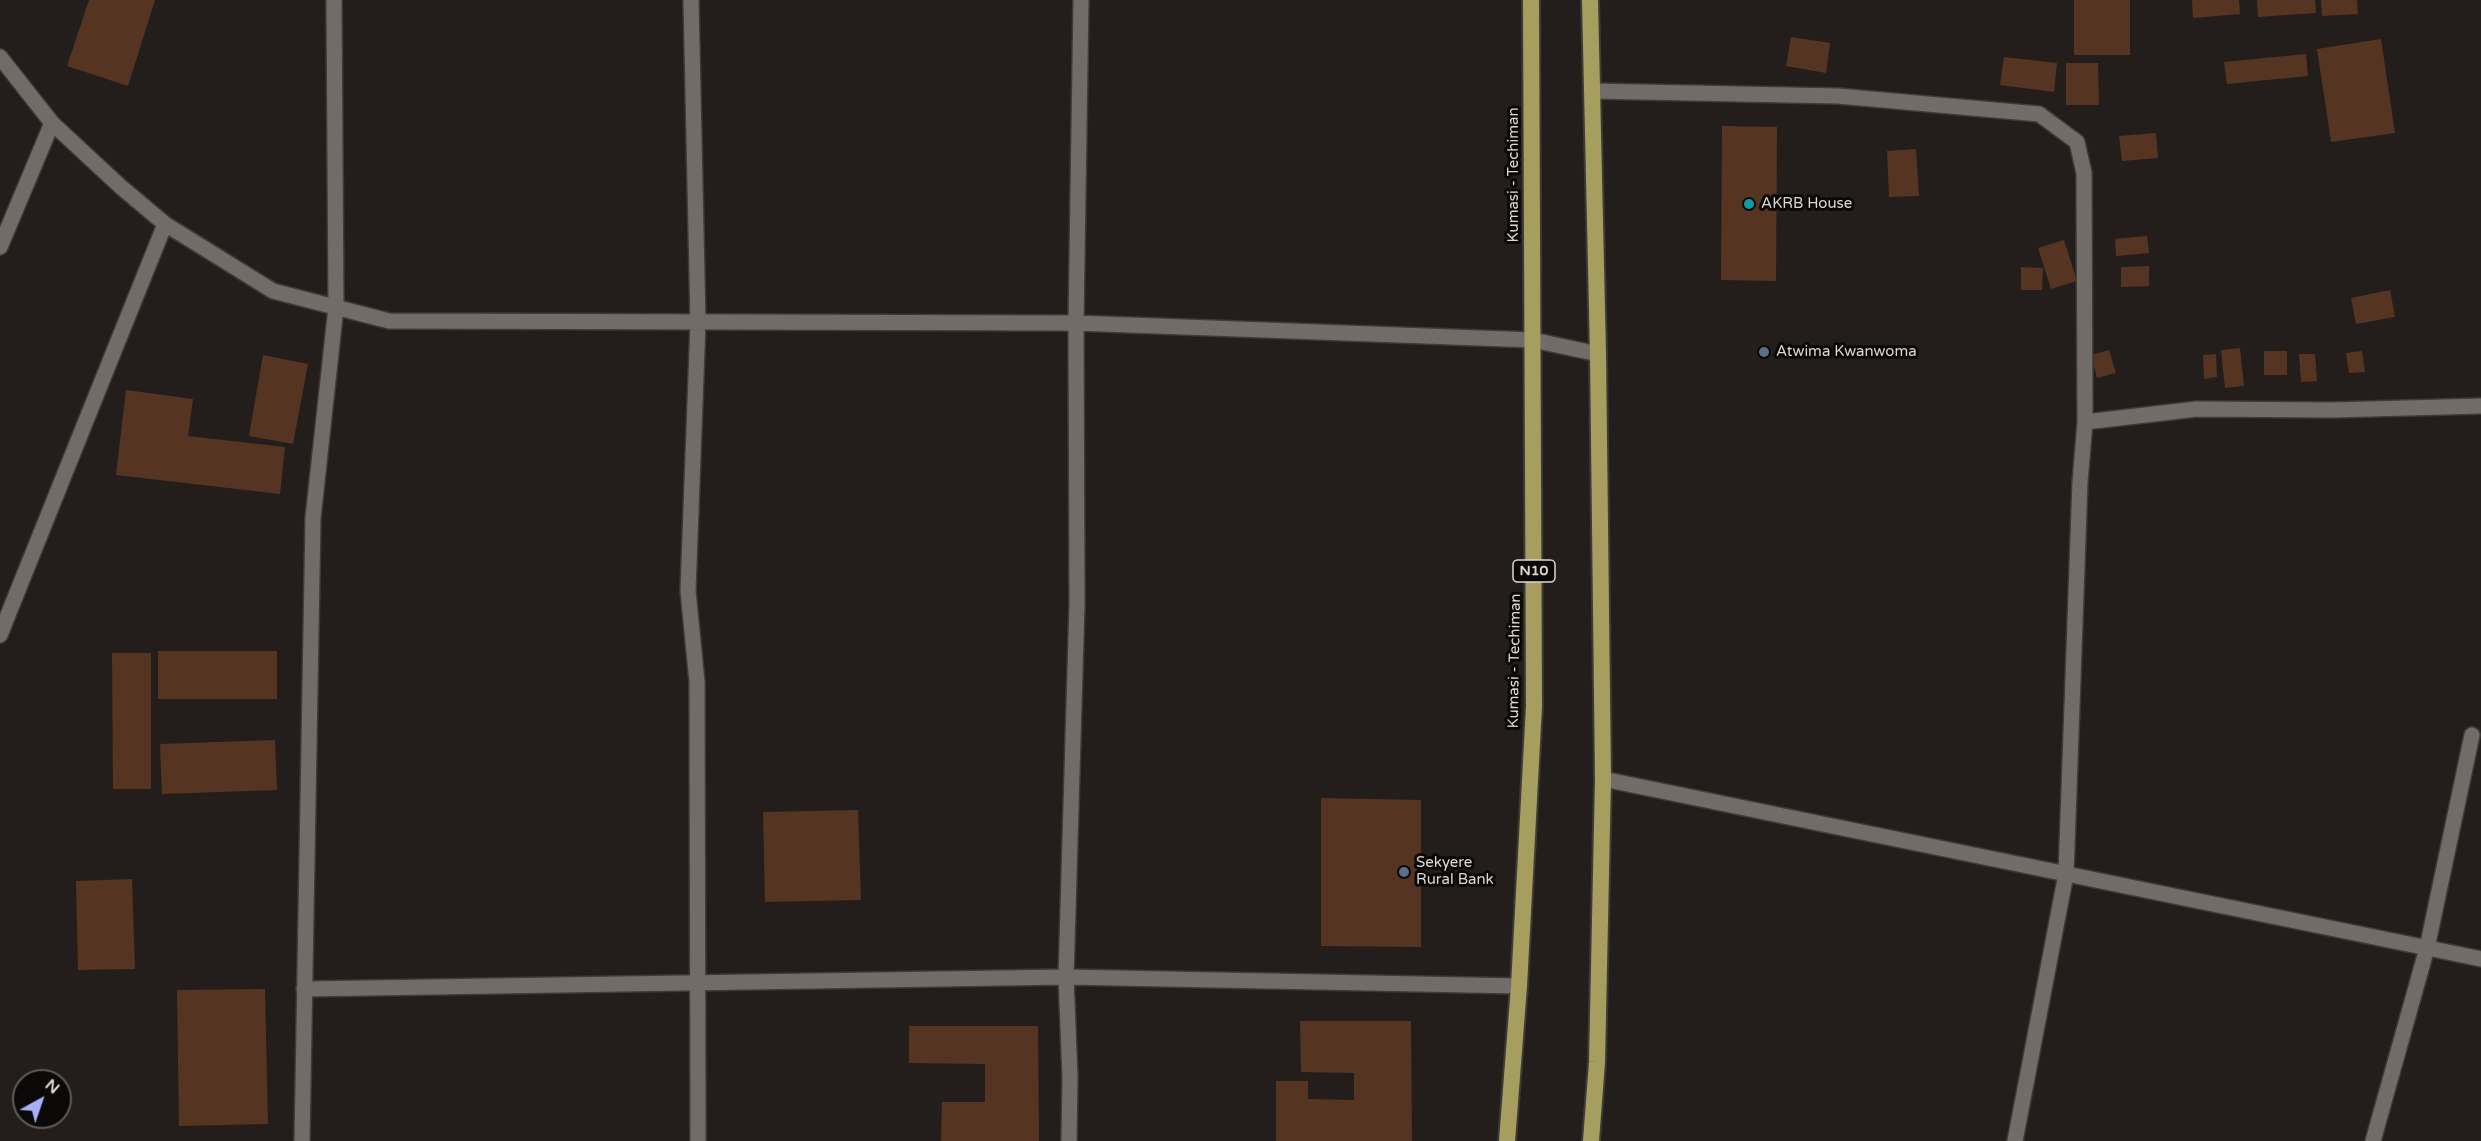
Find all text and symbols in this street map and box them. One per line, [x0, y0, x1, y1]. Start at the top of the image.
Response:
street label: Kumasi - Techiman [1505, 107, 1523, 243]
place label: AKRB House [1761, 195, 1852, 213]
marker: AKRB House [1742, 197, 1756, 211]
place label: Atwima Kwanwoma [1776, 343, 1917, 361]
marker: Atwima Kwanwoma [1757, 345, 1771, 359]
road number: N10 [1513, 560, 1555, 582]
street label: Kumasi - Techiman [1505, 593, 1525, 729]
place label: Sekyere Rural Bank [1416, 854, 1494, 889]
marker: Sekyere Rural Bank [1397, 865, 1411, 879]
north arrow [12, 1069, 72, 1129]
text: N [41, 1075, 64, 1099]

